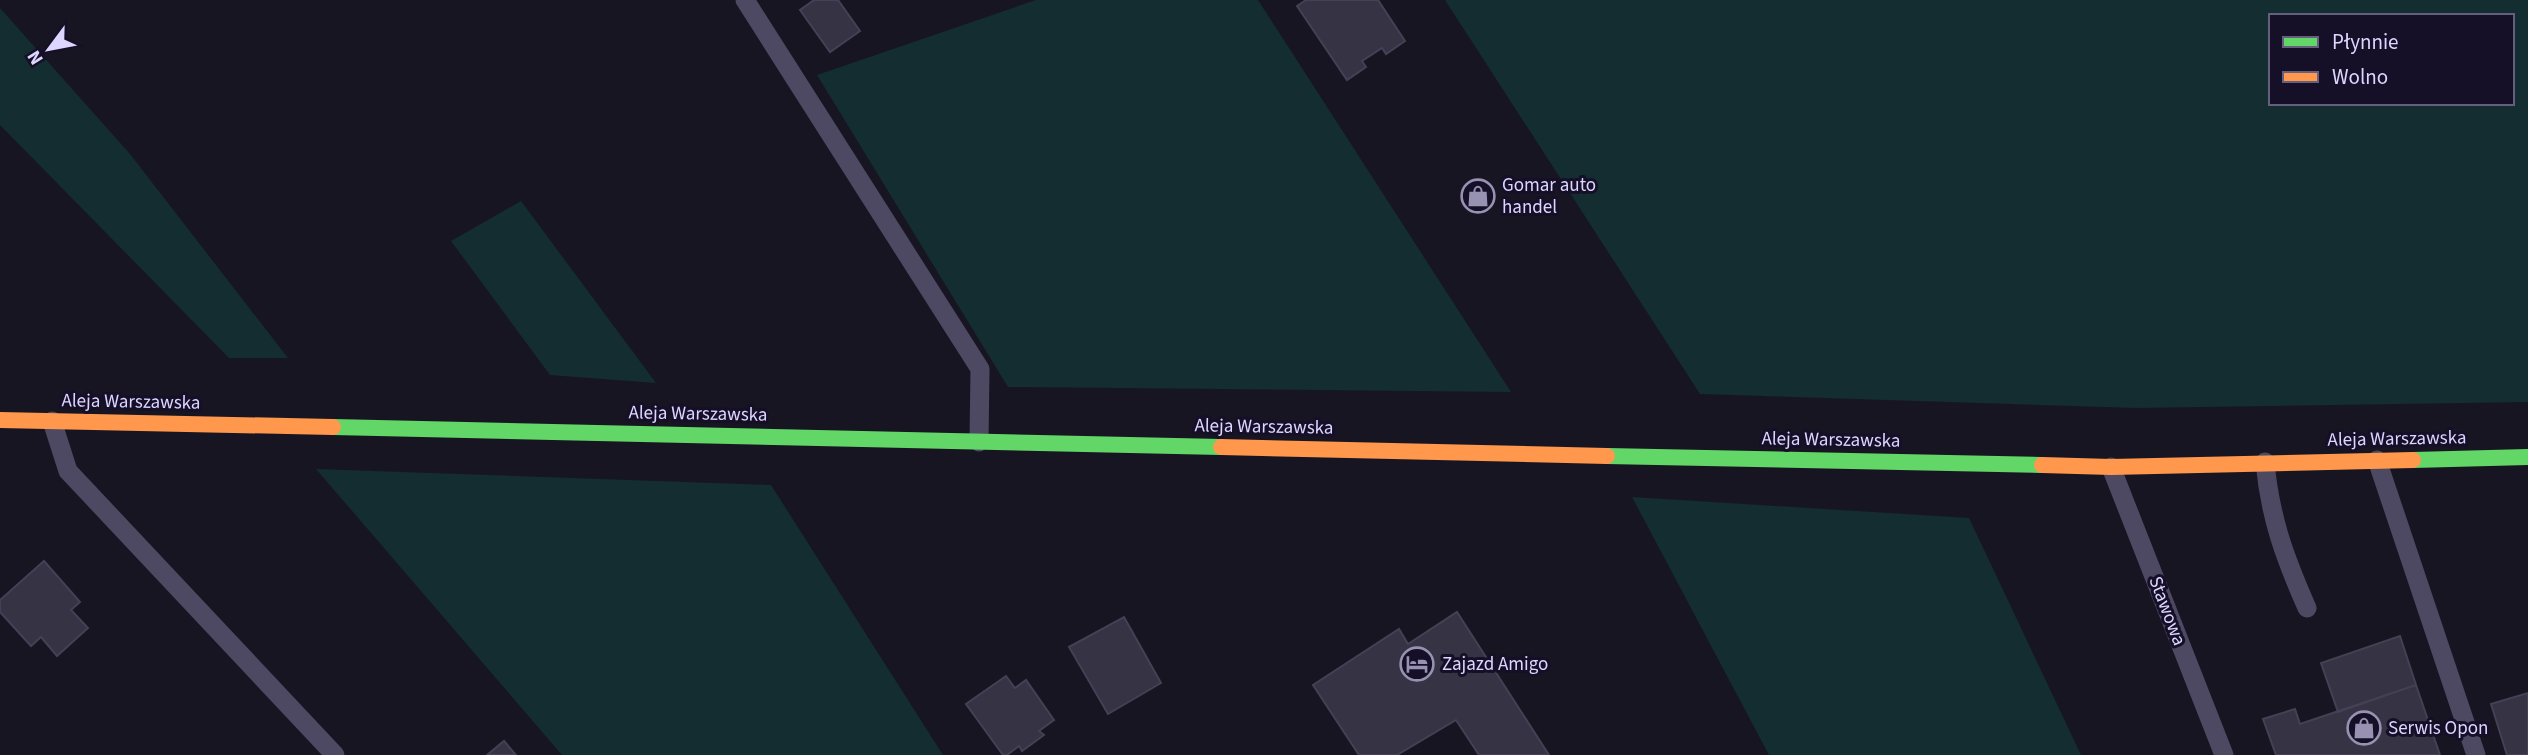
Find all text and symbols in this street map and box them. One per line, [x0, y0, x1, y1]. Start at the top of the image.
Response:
north arrow [14, 14, 84, 84]
legend [2269, 14, 2514, 105]
text: Płynnie [2332, 27, 2399, 57]
text: N [21, 45, 51, 70]
text: Wolno [2332, 62, 2388, 92]
place label: Gomar auto handel [1502, 172, 1596, 221]
shop icon: Gomar auto handel [1459, 177, 1497, 215]
street label: Aleja Warszawska [61, 387, 201, 417]
street label: Aleja Warszawska [628, 399, 768, 429]
street label: Aleja Warszawska [1194, 412, 1334, 442]
street label: Aleja Warszawska [2327, 424, 2467, 454]
street label: Aleja Warszawska [1761, 425, 1901, 455]
street label: Stawowa [2141, 572, 2193, 650]
hotel icon: Zajazd Amigo [1398, 645, 1436, 683]
place label: Zajazd Amigo [1442, 651, 1548, 678]
shop icon: Serwis Opon [2345, 709, 2383, 747]
place label: Serwis Opon [2388, 715, 2488, 742]

